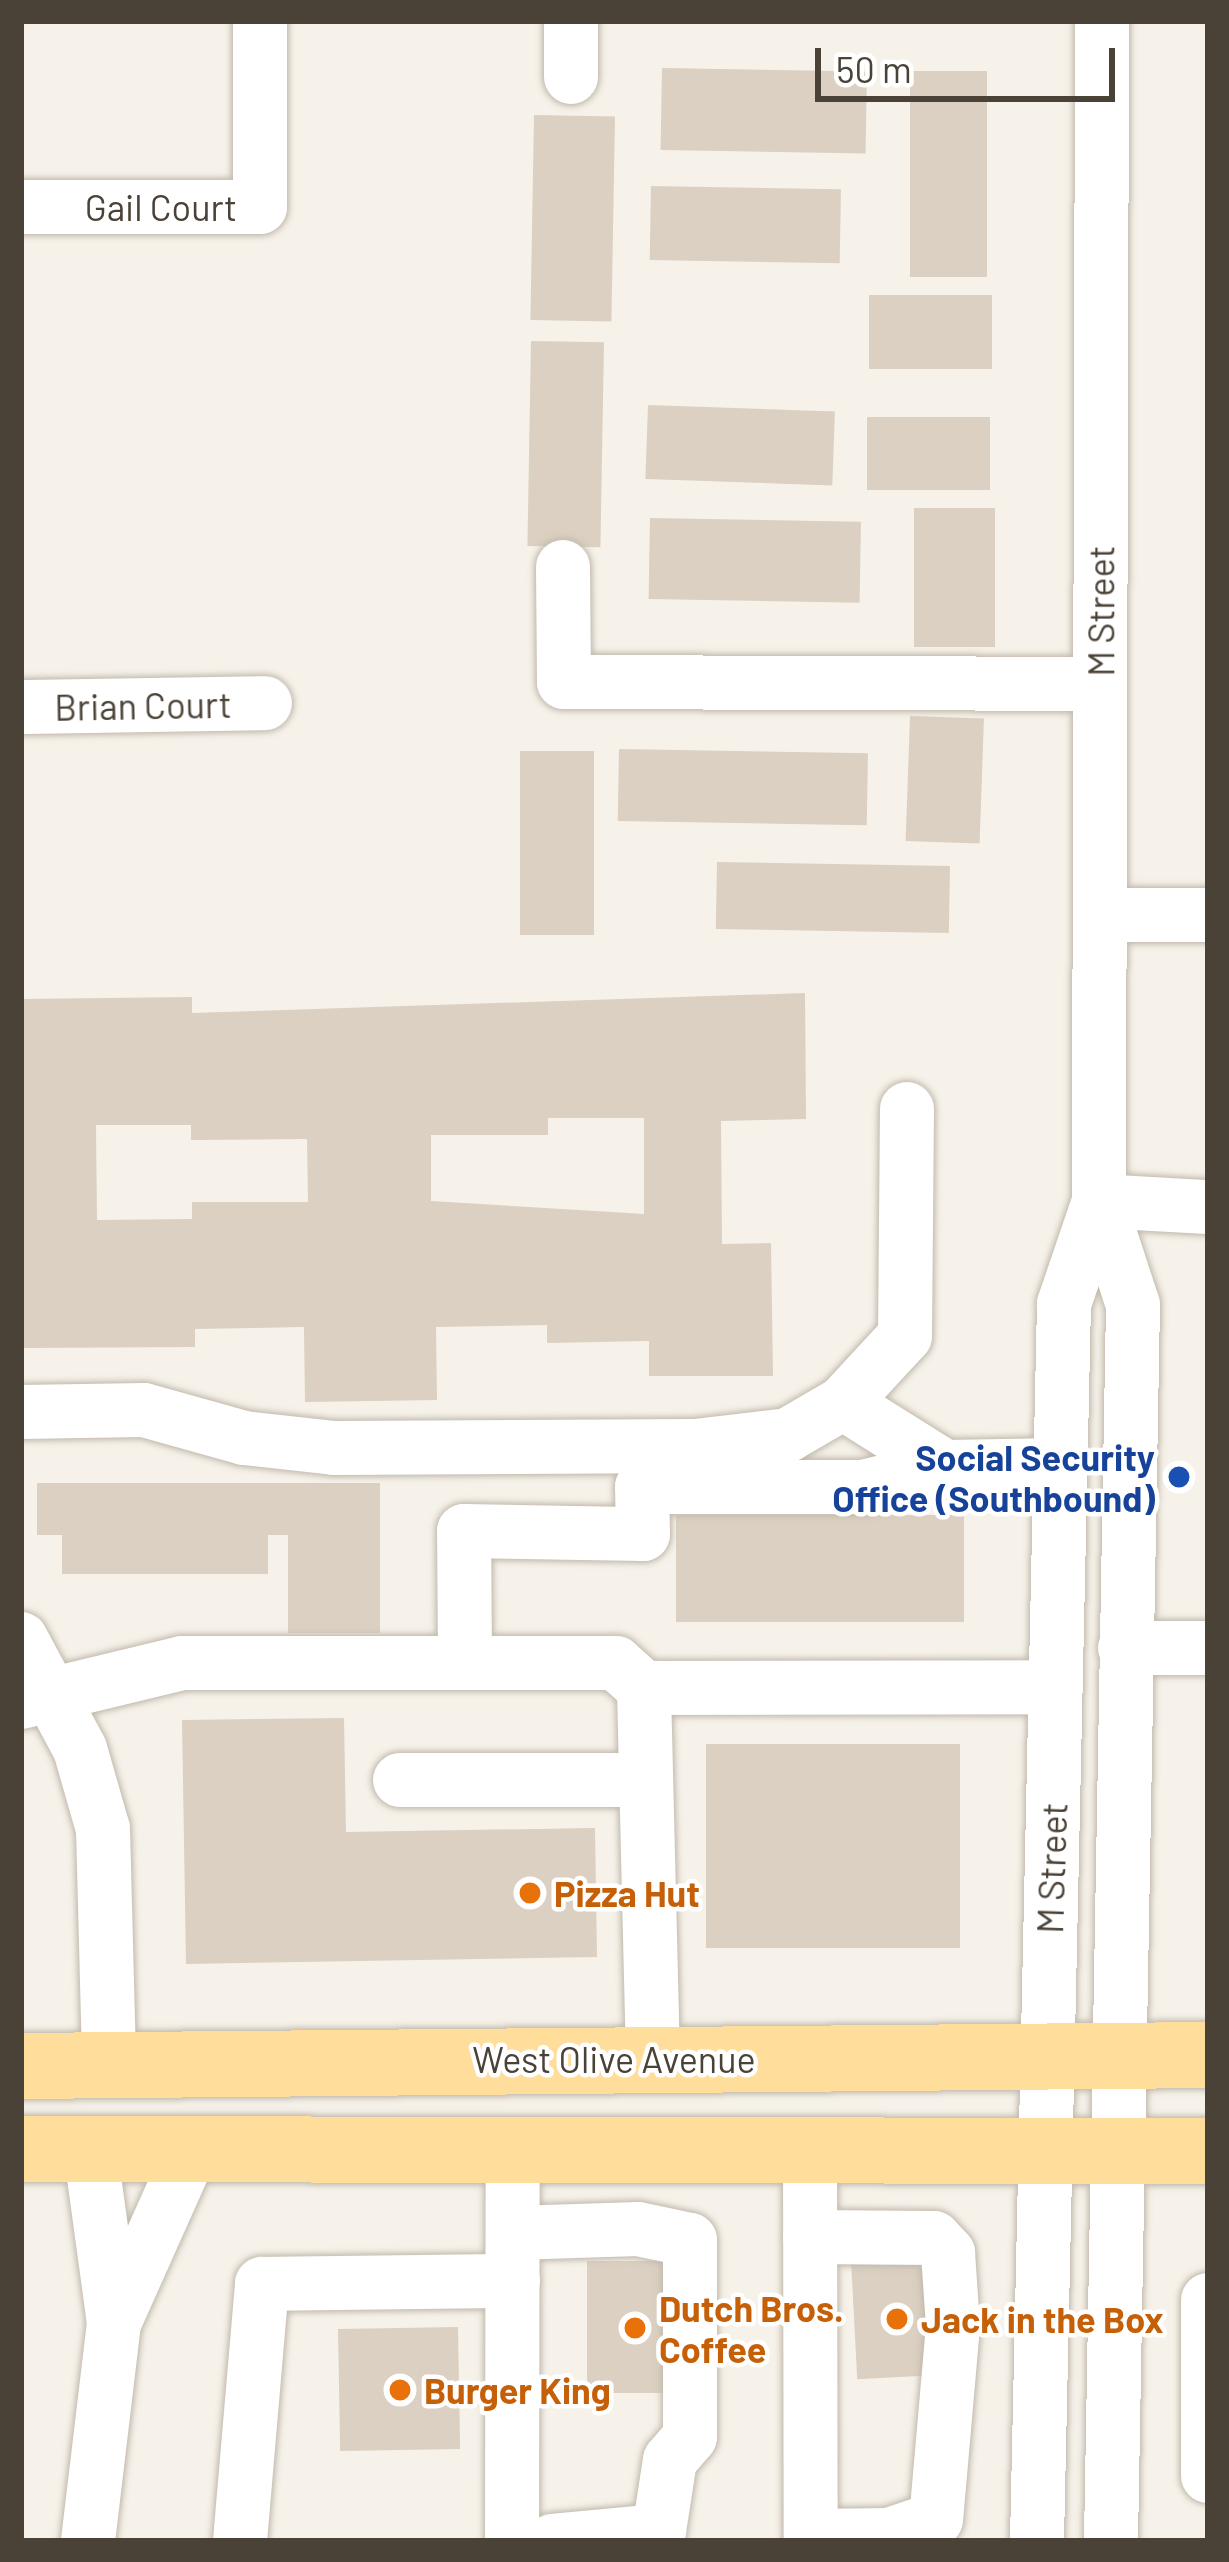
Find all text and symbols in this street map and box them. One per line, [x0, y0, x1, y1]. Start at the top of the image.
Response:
scale bar [821, 24, 1121, 98]
text: 50 m [836, 47, 912, 90]
street label: Gail Court [85, 185, 237, 229]
street label: M Street [1078, 545, 1122, 677]
street label: Brian Court [54, 682, 232, 728]
place label: Social Security Office (Southbound) [832, 1434, 1155, 1519]
marker: Social Security Office (Southbound) [1166, 1464, 1192, 1490]
street label: M Street [1027, 1802, 1075, 1934]
place label: Pizza Hut [554, 1871, 700, 1915]
marker: Pizza Hut [517, 1880, 543, 1906]
street label: West Olive Avenue [472, 2037, 756, 2081]
place label: Dutch Bros. Coffee [659, 2285, 844, 2370]
place label: Jack in the Box [921, 2297, 1164, 2341]
marker: Jack in the Box [884, 2306, 910, 2332]
marker: Dutch Bros. Coffee [622, 2315, 648, 2341]
place label: Burger King [424, 2368, 611, 2412]
marker: Burger King [387, 2377, 413, 2403]

